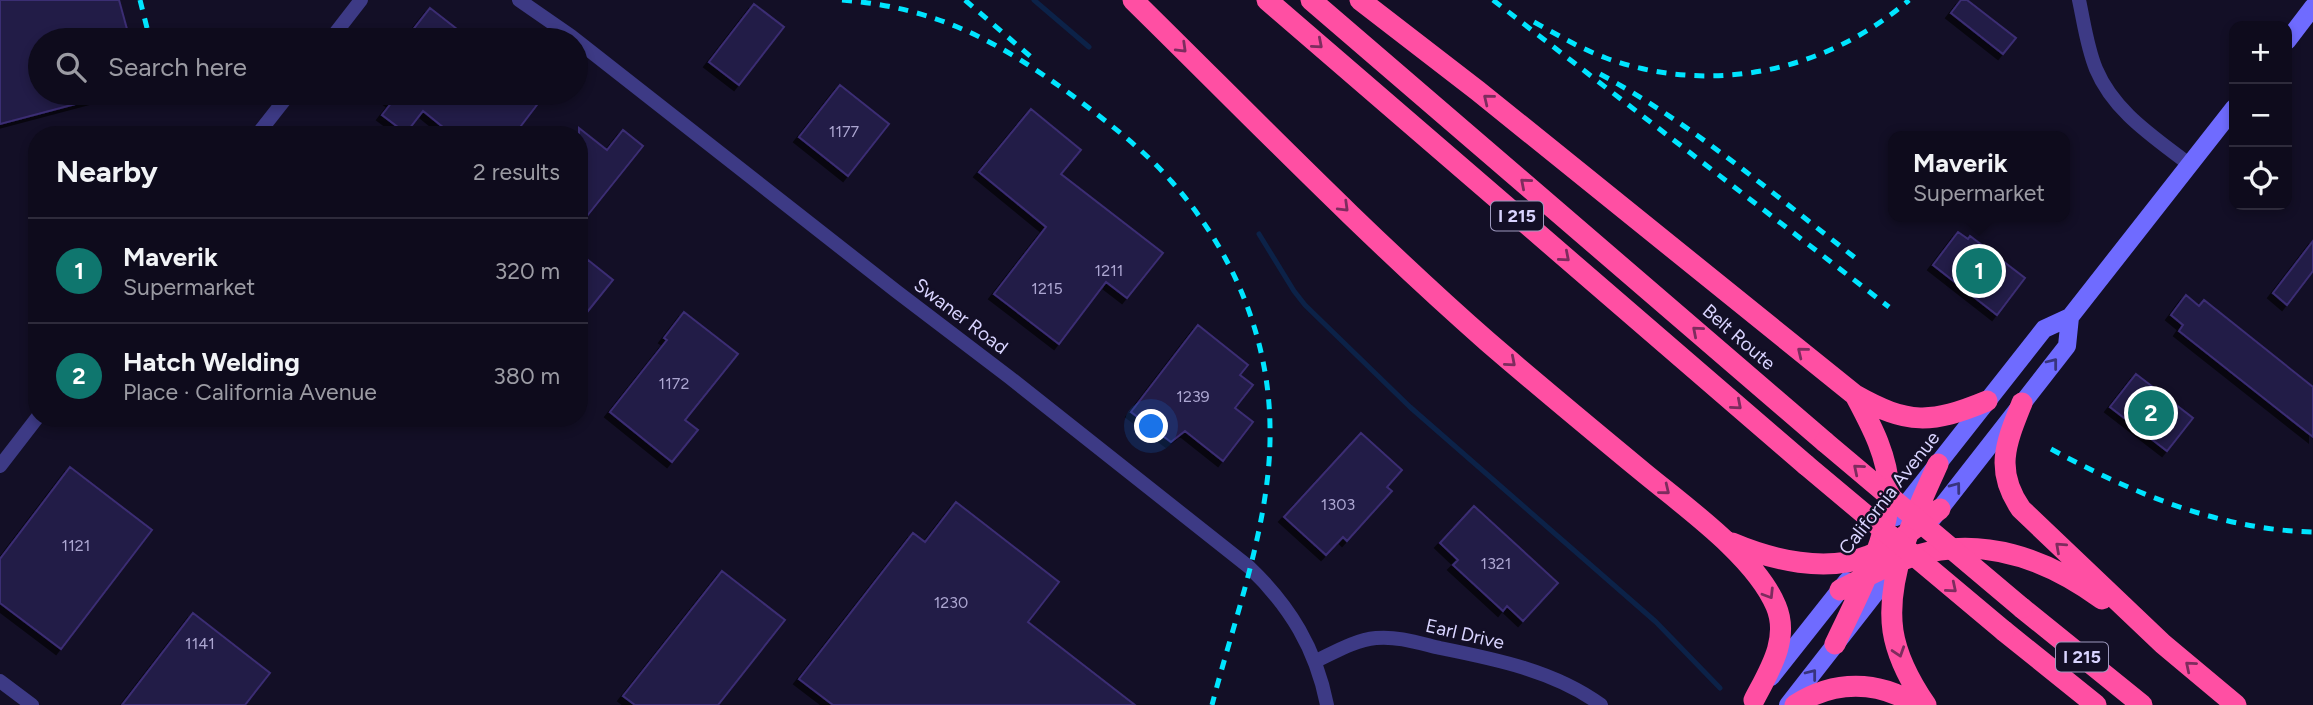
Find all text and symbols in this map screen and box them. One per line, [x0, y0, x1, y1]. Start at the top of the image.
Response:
map controls [2229, 21, 2292, 210]
button: + [2229, 21, 2292, 84]
search box [28, 28, 588, 105]
one-way arrow [1310, 36, 1323, 48]
one-way arrow [1174, 39, 1187, 52]
icon: search [52, 48, 90, 86]
text: Search here [108, 51, 247, 83]
button: − [2229, 84, 2292, 147]
one-way arrow [1484, 95, 1497, 107]
house number: 1177 [829, 122, 860, 141]
popup [1888, 131, 2070, 222]
text: Maverik [1913, 147, 2008, 179]
button: locate [2229, 147, 2292, 210]
text: Nearby [56, 153, 158, 190]
text: 2 results [473, 158, 560, 186]
one-way arrow [1520, 179, 1533, 191]
text: Supermarket [1913, 179, 2045, 207]
one-way arrow [1336, 198, 1349, 211]
road number: I 215 [1491, 202, 1543, 230]
text: Maverik [123, 241, 218, 273]
pin: 1 [1956, 245, 2002, 297]
one-way arrow [1557, 249, 1570, 261]
text: 1 [74, 257, 84, 285]
text: 320 m [495, 257, 560, 285]
house number: 1211 [1095, 261, 1123, 280]
text: Supermarket [123, 273, 255, 301]
street label: Swaner Road [909, 273, 1013, 359]
house number: 1215 [1031, 279, 1063, 298]
street label: Belt Route [1698, 299, 1780, 375]
one-way arrow [1693, 327, 1706, 339]
text: Hatch Welding [123, 346, 300, 378]
one-way arrow [1798, 348, 1811, 360]
one-way arrow [1503, 354, 1516, 366]
one-way arrow [2045, 358, 2058, 371]
text: 2 [72, 362, 86, 390]
text: 380 m [493, 362, 560, 390]
house number: 1172 [659, 374, 689, 393]
text: Place · California Avenue [123, 378, 377, 406]
house number: 1239 [1176, 387, 1210, 406]
pin: 2 [2128, 387, 2174, 439]
one-way arrow [1729, 397, 1742, 409]
your location [1134, 409, 1168, 443]
street label: California Avenue [1834, 427, 1944, 559]
one-way arrow [1853, 465, 1866, 477]
one-way arrow [1657, 482, 1670, 494]
one-way arrow [1948, 482, 1961, 495]
house number: 1303 [1321, 495, 1355, 514]
house number: 1121 [62, 536, 90, 555]
one-way arrow [2055, 542, 2068, 555]
house number: 1321 [1481, 554, 1511, 573]
one-way arrow [1944, 580, 1957, 592]
one-way arrow [1761, 587, 1774, 600]
house number: 1230 [934, 593, 968, 612]
street label: Earl Drive [1423, 614, 1507, 654]
house number: 1141 [185, 634, 215, 653]
road number: I 215 [2056, 642, 2108, 672]
one-way arrow [1891, 645, 1906, 657]
one-way arrow [2185, 662, 2198, 674]
one-way arrow [1803, 670, 1816, 682]

